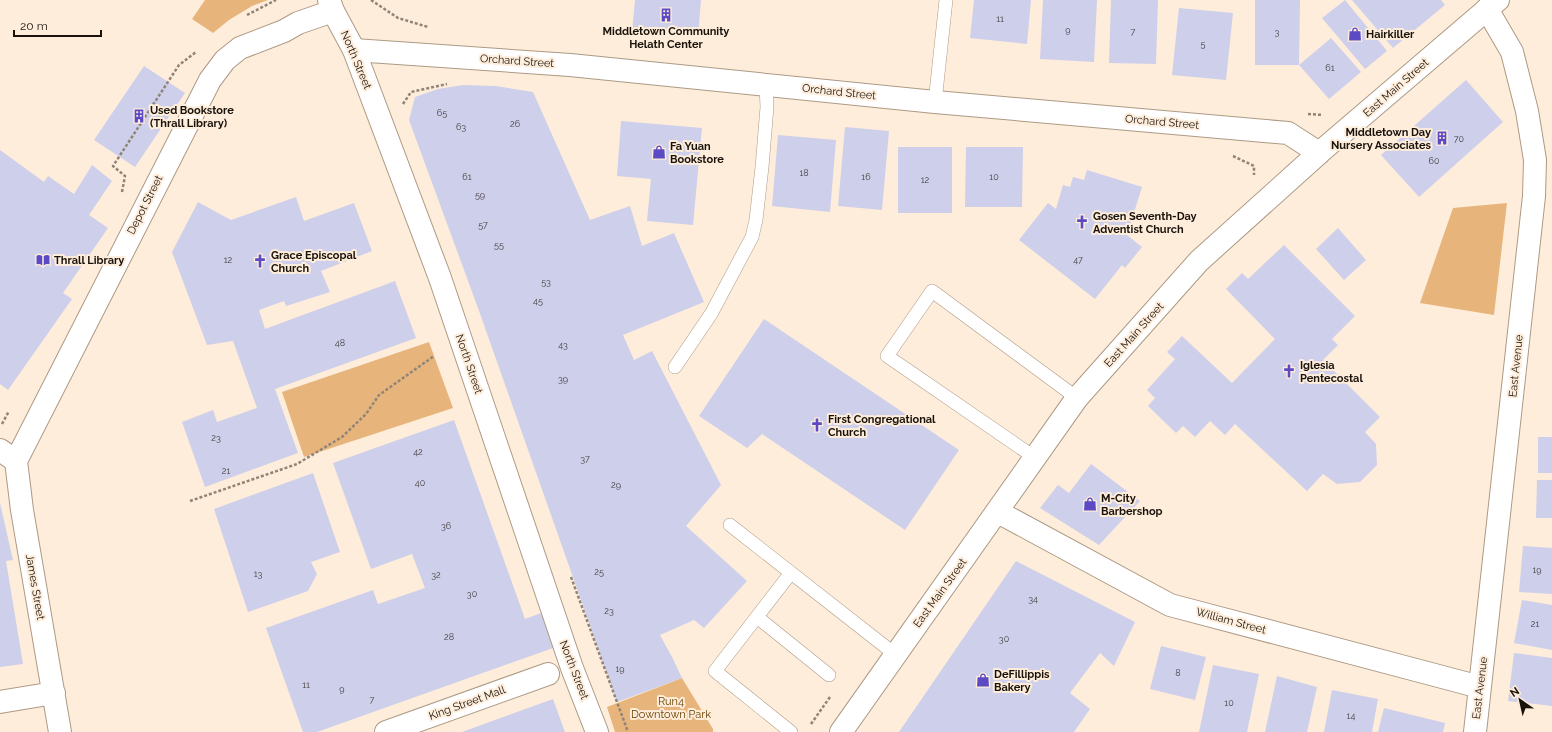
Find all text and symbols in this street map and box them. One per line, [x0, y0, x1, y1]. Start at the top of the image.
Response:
building icon: Middletown Community Helath Center [658, 7, 674, 23]
scale bar [14, 12, 101, 38]
house number: 11 [996, 14, 1004, 24]
text: 20 m [20, 19, 48, 33]
place label: Middletown Community Helath Center [603, 25, 729, 51]
house number: 9 [1065, 25, 1071, 35]
shop icon: Hairkiller [1347, 26, 1363, 42]
house number: 7 [1131, 27, 1136, 37]
house number: 3 [1275, 27, 1280, 37]
place label: Hairkiller [1366, 28, 1415, 41]
street label: North Street [338, 29, 374, 91]
house number: 5 [1201, 39, 1206, 49]
street label: Orchard Street [480, 52, 555, 70]
street label: East Main Street [1361, 56, 1432, 120]
house number: 61 [1325, 63, 1335, 73]
street label: Orchard Street [801, 82, 877, 102]
place label: Used Bookstore (Thrall Library) [150, 104, 234, 130]
building icon: Used Bookstore (Thrall Library) [131, 108, 147, 124]
house number: 65 [437, 108, 447, 118]
street label: Orchard Street [1124, 112, 1200, 132]
house number: 26 [510, 119, 521, 129]
house number: 63 [456, 122, 466, 132]
place label: Middletown Day Nursery Associates [1331, 126, 1432, 152]
building icon: Middletown Day Nursery Associates [1434, 130, 1450, 146]
house number: 70 [1454, 134, 1465, 144]
place label: Fa Yuan Bookstore [670, 140, 724, 166]
shop icon: Fa Yuan Bookstore [651, 144, 667, 160]
house number: 60 [1429, 156, 1440, 166]
house number: 18 [799, 168, 809, 178]
house number: 61 [462, 172, 472, 182]
house number: 16 [861, 172, 871, 182]
house number: 10 [989, 172, 999, 182]
street label: Depot Street [125, 173, 166, 237]
house number: 12 [921, 175, 930, 185]
house number: 59 [475, 190, 485, 200]
place label: Gosen Seventh-Day Adventist Church [1093, 210, 1197, 236]
church icon: Gosen Seventh-Day Adventist Church [1074, 214, 1090, 230]
house number: 57 [478, 220, 488, 230]
house number: 55 [494, 240, 504, 250]
place label: Grace Episcopal Church [271, 249, 357, 275]
library icon: Thrall Library [35, 252, 51, 268]
church icon: Grace Episcopal Church [252, 253, 268, 269]
place label: Thrall Library [54, 254, 124, 267]
house number: 12 [224, 255, 233, 265]
house number: 47 [1073, 255, 1083, 265]
house number: 53 [541, 277, 551, 287]
house number: 45 [533, 296, 543, 306]
street label: East Main Street [1102, 300, 1167, 370]
street label: North Street [453, 332, 485, 396]
street label: East Avenue [1506, 334, 1526, 398]
house number: 48 [335, 338, 345, 348]
house number: 43 [558, 340, 568, 350]
place label: Iglesia Pentecostal [1300, 359, 1363, 385]
church icon: Iglesia Pentecostal [1281, 363, 1297, 379]
house number: 39 [558, 374, 568, 384]
place label: First Congregational Church [828, 413, 936, 439]
church icon: First Congregational Church [809, 417, 825, 433]
house number: 23 [211, 433, 221, 443]
house number: 42 [413, 447, 423, 457]
house number: 37 [580, 454, 590, 464]
house number: 21 [222, 466, 230, 476]
house number: 40 [415, 478, 426, 488]
house number: 29 [611, 480, 621, 490]
place label: M-City Barbershop [1101, 492, 1163, 518]
shop icon: M-City Barbershop [1082, 496, 1098, 512]
house number: 36 [441, 521, 452, 531]
street label: James Street [23, 553, 47, 621]
street label: East Main Street [911, 556, 970, 630]
house number: 19 [1532, 565, 1542, 575]
house number: 25 [594, 567, 604, 577]
house number: 13 [254, 569, 263, 579]
house number: 32 [431, 570, 441, 580]
house number: 30 [467, 589, 478, 599]
house number: 34 [1028, 594, 1038, 604]
street label: William Street [1195, 605, 1268, 637]
house number: 23 [604, 606, 614, 616]
house number: 21 [1531, 619, 1539, 629]
house number: 28 [444, 632, 454, 642]
house number: 30 [999, 634, 1010, 644]
street label: North Street [557, 639, 591, 702]
street label: East Avenue [1470, 656, 1490, 720]
house number: 19 [615, 664, 625, 674]
place label: DeFillippis Bakery [994, 668, 1050, 694]
house number: 8 [1175, 668, 1181, 678]
shop icon: DeFillippis Bakery [975, 672, 991, 688]
house number: 11 [302, 680, 310, 690]
north arrow [1500, 680, 1540, 720]
street label: King Street Mall [427, 683, 507, 723]
house number: 9 [339, 684, 345, 694]
text: N [1508, 684, 1522, 700]
house number: 7 [370, 695, 375, 705]
park label: Run4 Downtown Park [631, 695, 711, 721]
house number: 10 [1224, 698, 1234, 708]
house number: 14 [1347, 711, 1355, 721]

